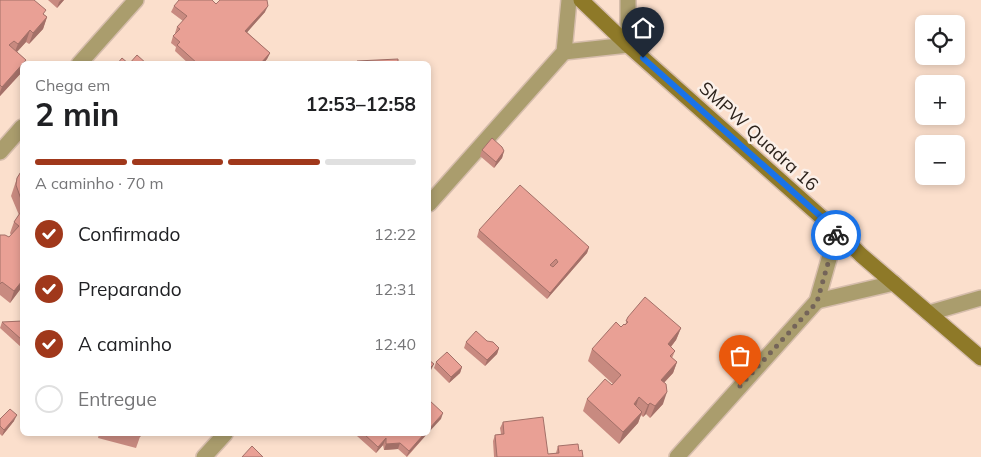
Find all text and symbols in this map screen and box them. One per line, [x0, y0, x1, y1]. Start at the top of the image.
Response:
pin [622, 7, 664, 58]
icon: home [629, 14, 657, 42]
map controls [915, 15, 965, 185]
button: locate [915, 15, 965, 65]
text: Chega em [35, 75, 110, 95]
button: + [915, 75, 965, 125]
street label: SMPW Quadra 16 [695, 76, 823, 196]
text: 12:53–12:58 [306, 92, 416, 116]
text: 2 min [35, 94, 119, 134]
button: − [915, 135, 965, 185]
text: A caminho · 70 m [35, 173, 164, 193]
courier [811, 210, 861, 260]
icon: check [35, 220, 63, 248]
icon: bike [822, 221, 850, 249]
text: Confirmado [78, 222, 180, 246]
text: 12:22 [374, 224, 416, 244]
icon: check [35, 275, 63, 303]
text: Preparando [78, 277, 182, 301]
text: 12:31 [374, 279, 416, 299]
icon: check [35, 330, 63, 358]
text: A caminho [78, 332, 172, 356]
text: 12:40 [374, 334, 416, 354]
pin [719, 335, 761, 386]
icon: bag [726, 342, 754, 370]
text: Entregue [78, 387, 157, 411]

